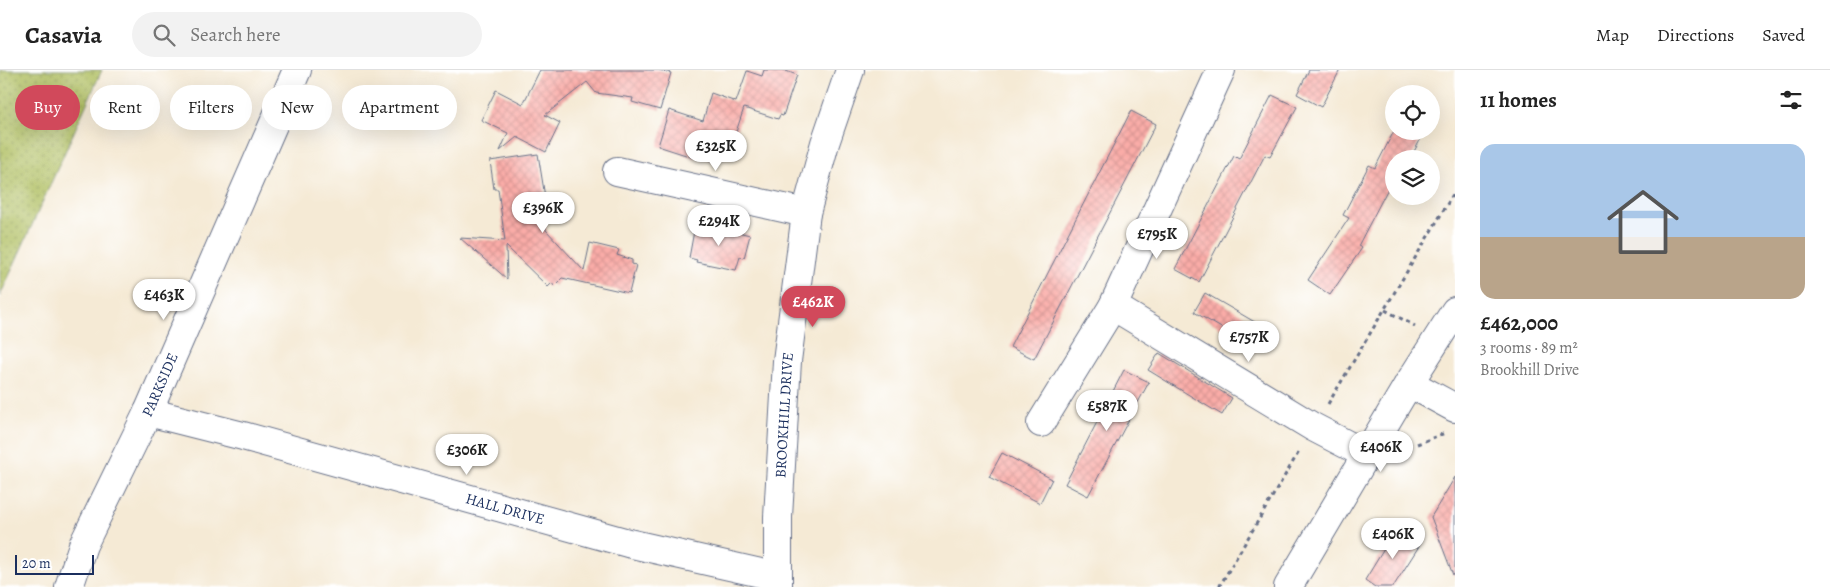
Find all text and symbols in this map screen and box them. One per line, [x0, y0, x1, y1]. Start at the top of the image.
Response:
search box [132, 12, 482, 57]
text: Casavia [25, 19, 102, 51]
icon: search [150, 21, 178, 49]
text: Search here [190, 22, 281, 48]
text: Map [1596, 23, 1629, 47]
text: Directions [1657, 23, 1734, 47]
text: Saved [1762, 23, 1805, 47]
chip: Buy [15, 85, 80, 130]
chip: Rent [90, 85, 160, 130]
chip: Filters [170, 85, 252, 130]
chip: New [262, 85, 332, 130]
chip: Apartment [342, 85, 457, 130]
map controls [1385, 85, 1440, 205]
button: locate [1385, 85, 1440, 140]
text: 11 homes [1480, 86, 1557, 114]
icon: filters [1777, 86, 1805, 114]
pin: £325K [681, 129, 751, 172]
text: £325K [696, 135, 736, 157]
button: layers [1385, 150, 1440, 205]
icon: home [1598, 177, 1688, 267]
pin: £396K [508, 191, 578, 234]
text: £396K [523, 197, 563, 219]
pin: £294K [684, 204, 754, 247]
text: £294K [698, 210, 740, 232]
pin: £795K [1122, 218, 1192, 260]
text: £795K [1137, 223, 1177, 245]
pin: £463K [129, 278, 199, 321]
text: £463K [144, 284, 184, 306]
pin: £462K [778, 286, 848, 328]
text: £462K [792, 291, 834, 313]
text: £462,000 [1480, 309, 1558, 337]
pin: £757K [1214, 320, 1284, 363]
text: £757K [1229, 326, 1269, 348]
text: 3 rooms · 89 m² [1480, 337, 1578, 359]
street label: PARKSIDE [137, 350, 183, 420]
street label: BROOKHILL DRIVE [770, 351, 798, 479]
text: Brookhill Drive [1480, 359, 1579, 381]
pin: £587K [1072, 390, 1142, 432]
text: £587K [1087, 395, 1127, 417]
pin: £406K [1346, 430, 1416, 473]
pin: £306K [432, 434, 502, 476]
text: £406K [1360, 436, 1402, 458]
text: £306K [446, 439, 488, 461]
street label: HALL DRIVE [463, 488, 547, 529]
pin: £406K [1358, 518, 1428, 560]
text: £406K [1372, 523, 1414, 545]
scale bar [15, 552, 94, 575]
text: 20 m [22, 554, 51, 573]

